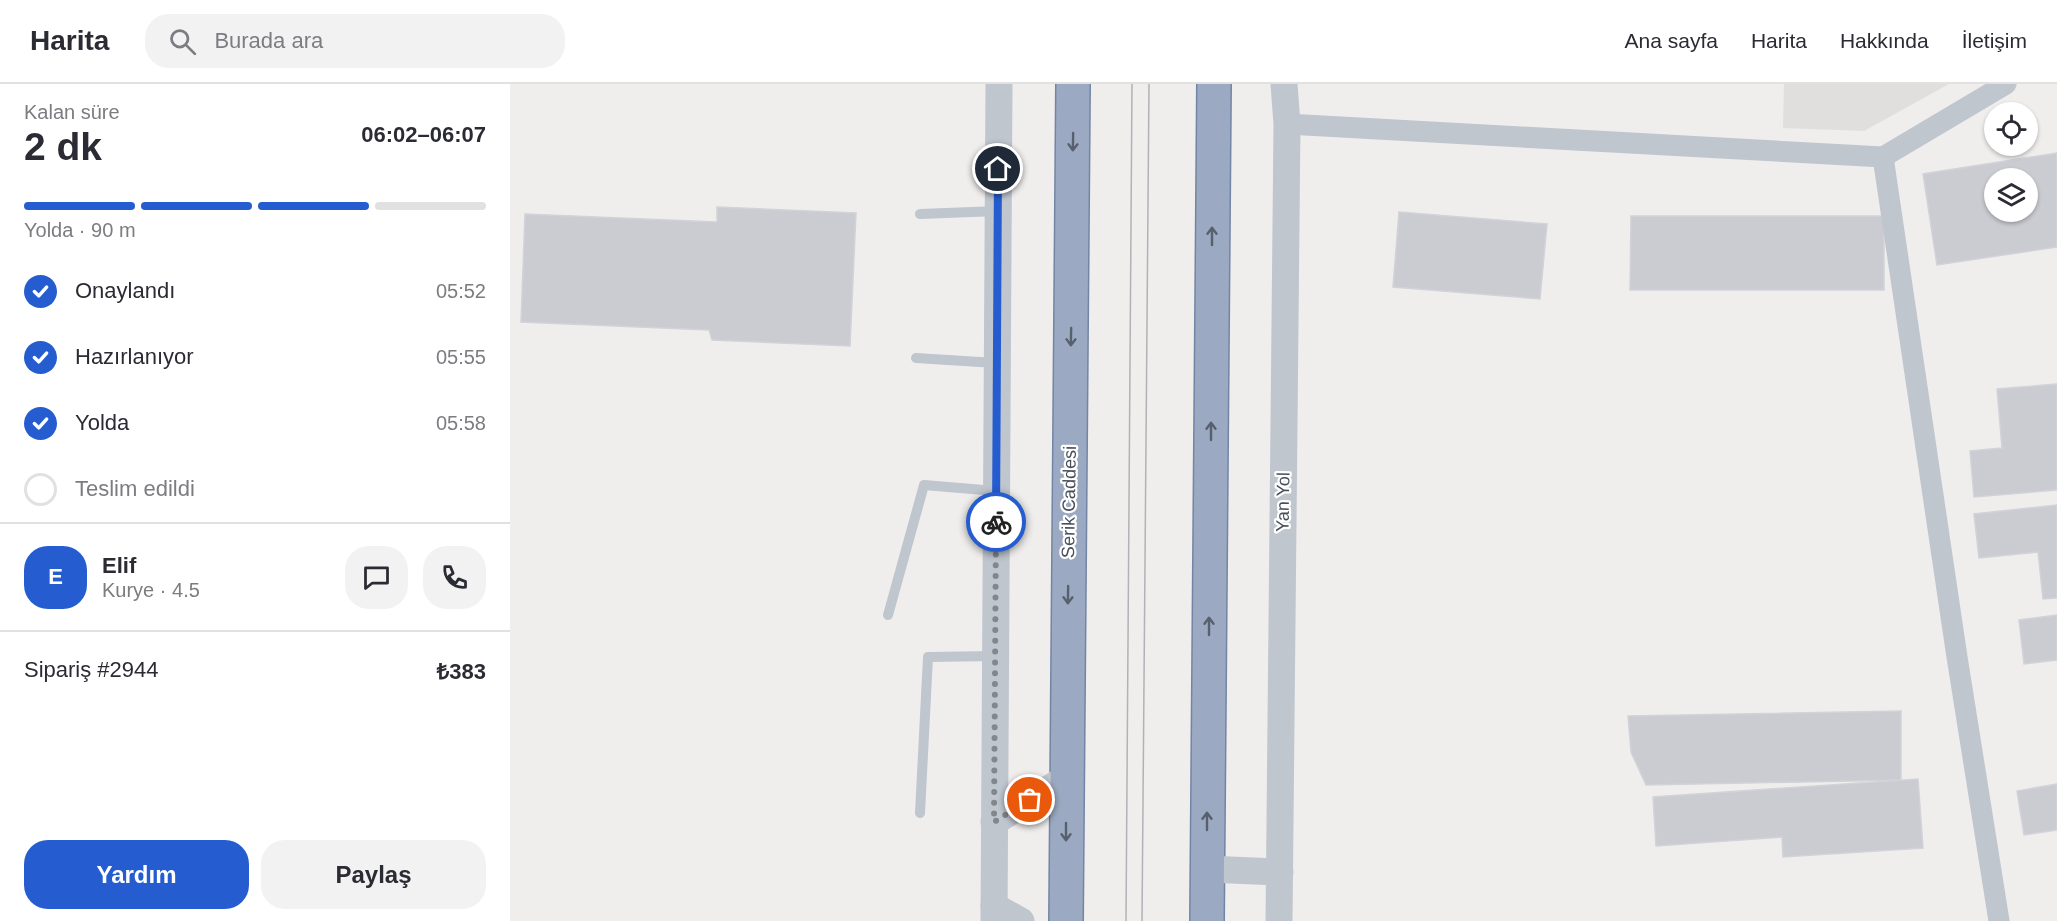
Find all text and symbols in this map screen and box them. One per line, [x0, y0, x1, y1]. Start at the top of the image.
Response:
search box [145, 14, 565, 68]
text: Harita [30, 25, 109, 56]
icon: search [166, 25, 199, 58]
text: Burada ara [214, 28, 323, 53]
text: Ana sayfa [1625, 29, 1718, 52]
text: Harita [1751, 29, 1807, 52]
text: Hakkında [1840, 29, 1929, 52]
text: İletişim [1962, 29, 2027, 52]
text: Kalan süre [24, 101, 120, 123]
map controls [1984, 102, 2038, 222]
button: locate [1984, 102, 2038, 156]
text: 06:02–06:07 [361, 122, 486, 147]
text: 2 dk [24, 125, 102, 168]
one-way arrow [1067, 132, 1079, 152]
pin [972, 143, 1023, 194]
icon: home [981, 152, 1014, 185]
button: layers [1984, 168, 2038, 222]
text: Yolda · 90 m [24, 219, 136, 241]
one-way arrow [1206, 226, 1218, 246]
icon: check [24, 275, 57, 308]
text: Onaylandı [75, 278, 175, 303]
text: 05:52 [436, 280, 486, 302]
one-way arrow [1065, 327, 1076, 347]
icon: check [24, 341, 57, 374]
text: Hazırlanıyor [75, 344, 194, 369]
text: 05:55 [436, 346, 486, 368]
icon: check [24, 407, 57, 440]
text: Yolda [75, 410, 129, 435]
text: 05:58 [436, 412, 486, 434]
one-way arrow [1205, 421, 1217, 441]
street label: Serik Caddesi [1058, 446, 1080, 558]
street label: Yan Yol [1272, 472, 1294, 532]
text: Teslim edildi [75, 476, 195, 501]
courier [966, 492, 1026, 552]
icon: bike [980, 506, 1013, 539]
button: chat [345, 546, 408, 609]
button: phone [423, 546, 486, 609]
text: Elif [102, 553, 136, 578]
text: E [48, 564, 63, 589]
text: Kurye · 4.5 [102, 579, 200, 601]
one-way arrow [1062, 585, 1074, 605]
one-way arrow [1203, 616, 1215, 636]
text: Sipariş #2944 [24, 657, 159, 682]
text: ₺383 [437, 659, 486, 684]
pin [1004, 774, 1055, 825]
icon: bag [1013, 783, 1046, 816]
one-way arrow [1202, 811, 1213, 831]
one-way arrow [1060, 822, 1072, 842]
button: Yardım [24, 840, 249, 909]
button: Paylaş [261, 840, 486, 909]

